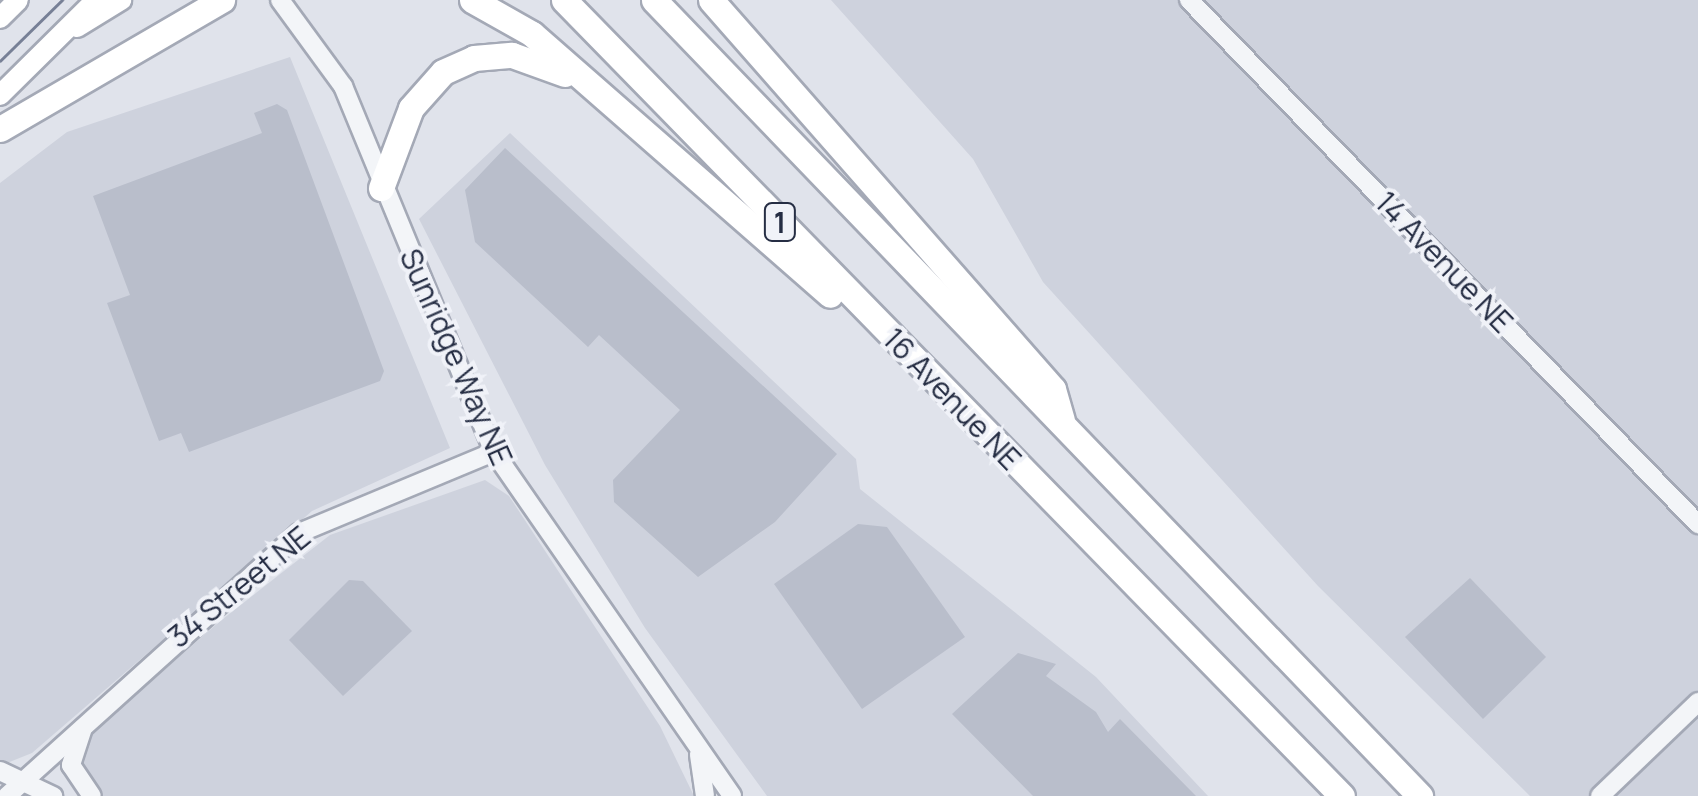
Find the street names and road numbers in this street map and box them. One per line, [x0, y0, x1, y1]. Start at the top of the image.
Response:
street label: 14 Avenue NE [1368, 184, 1520, 340]
road number: 1 [762, 199, 798, 245]
street label: Sunridge Way NE [392, 243, 520, 471]
street label: 16 Avenue NE [876, 321, 1028, 477]
street label: 34 Street NE [161, 519, 317, 655]

